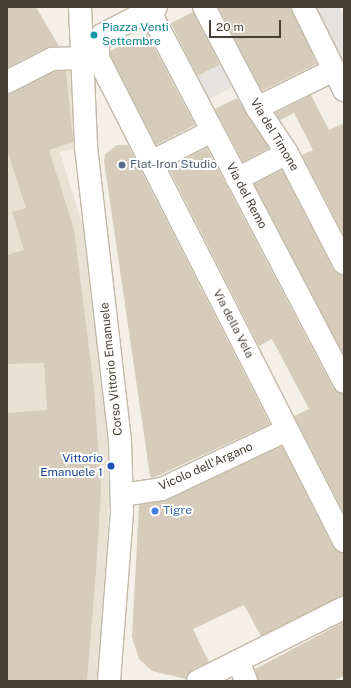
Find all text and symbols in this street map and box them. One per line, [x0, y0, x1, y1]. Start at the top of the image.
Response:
scale bar [211, 12, 283, 38]
text: 20 m [216, 20, 244, 34]
place label: Piazza Venti Settembre [102, 21, 169, 49]
marker: Piazza Venti Settembre [89, 30, 99, 40]
street label: Via del Timone [247, 96, 301, 174]
place label: Flat-Iron Studio [130, 158, 217, 172]
marker: Flat-Iron Studio [117, 160, 127, 170]
street label: Via del Remo [223, 160, 269, 232]
street label: Via della Vela [209, 287, 257, 361]
street label: Corso Vittorio Emanuele [98, 301, 126, 437]
street label: Vicolo dell'Argano [157, 440, 255, 494]
place label: Vittorio Emanuele 1 [40, 452, 103, 480]
marker: Vittorio Emanuele 1 [106, 461, 116, 471]
place label: Tigre [163, 504, 192, 518]
marker: Tigre [150, 506, 160, 516]

